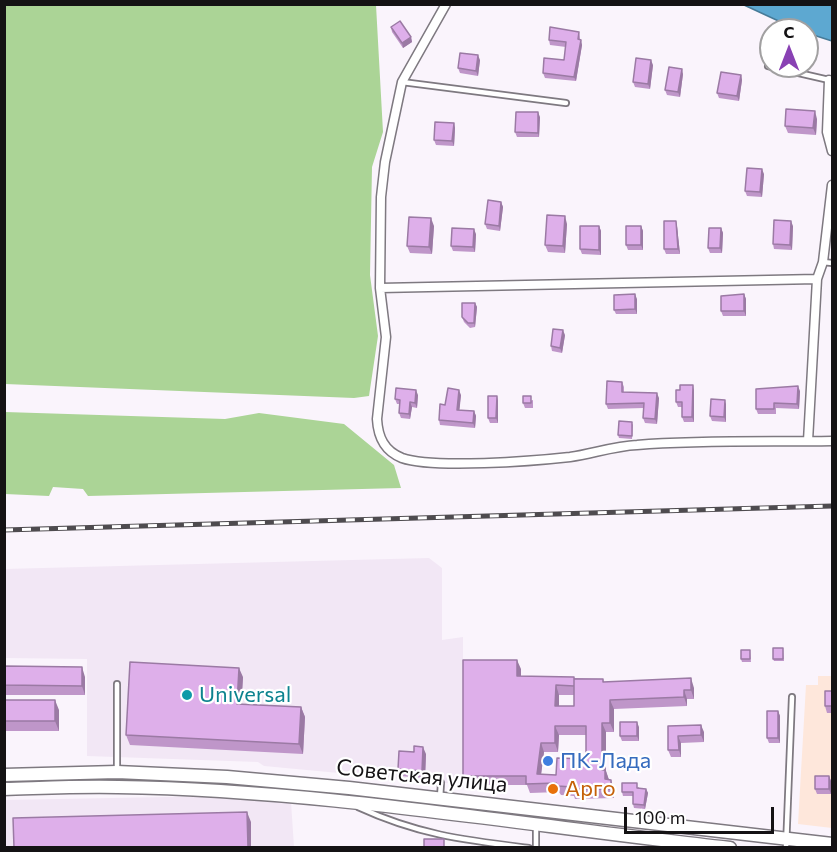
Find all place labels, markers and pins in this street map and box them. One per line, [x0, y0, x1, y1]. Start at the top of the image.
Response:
place label: Universal [199, 682, 291, 708]
marker: Universal [180, 688, 194, 702]
place label: ПК-Лада [560, 748, 651, 774]
marker: ПК-Лада [541, 754, 555, 768]
place label: Арго [565, 776, 616, 802]
marker: Арго [546, 782, 560, 796]

